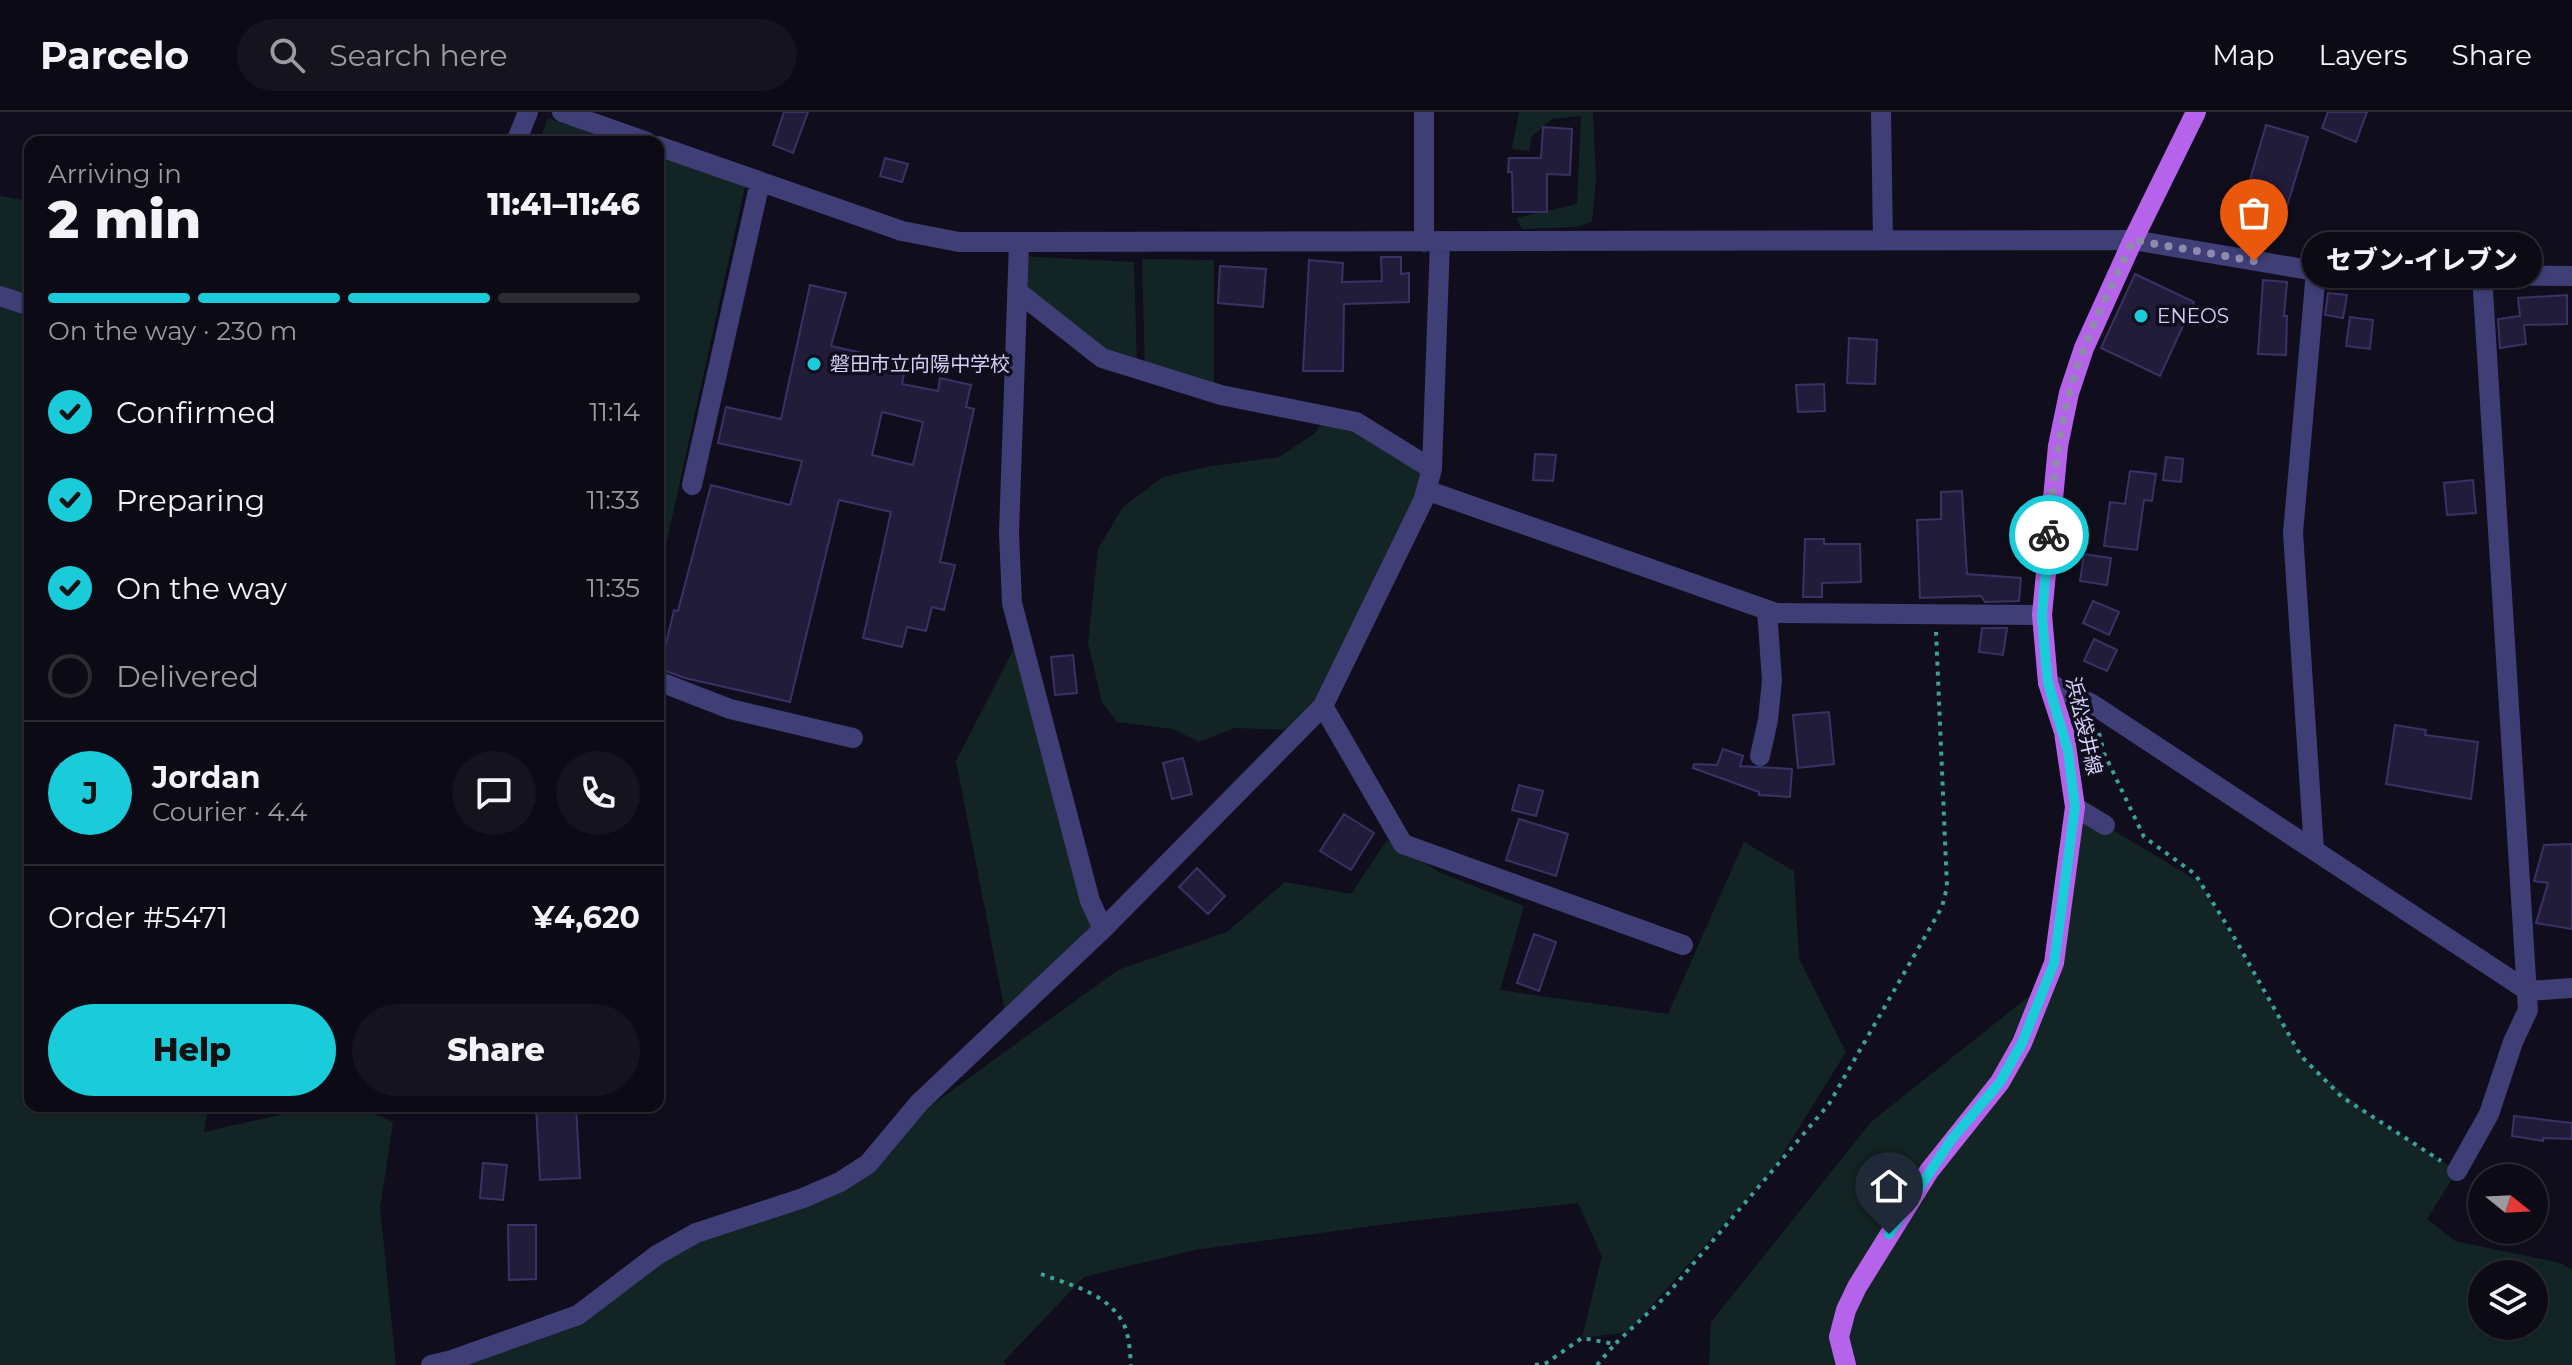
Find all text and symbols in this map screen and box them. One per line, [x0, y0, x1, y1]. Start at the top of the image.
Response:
search box [237, 19, 797, 91]
text: Parcelo [40, 32, 189, 79]
icon: search [265, 33, 309, 77]
text: Search here [329, 37, 508, 74]
text: Map [2212, 38, 2275, 72]
text: Layers [2319, 38, 2408, 72]
text: Share [2452, 38, 2532, 72]
text: Arriving in [48, 158, 182, 190]
pin [2220, 179, 2288, 261]
text: 11:41–11:46 [487, 186, 640, 223]
text: 2 min [48, 188, 201, 251]
icon: bag [2232, 191, 2276, 235]
callout: セブン-イレブン [2302, 233, 2542, 289]
text: セブン-イレブン [2326, 244, 2518, 276]
place label: ENEOS [2157, 304, 2229, 328]
marker: ENEOS [2132, 307, 2150, 325]
text: On the way · 230 m [48, 315, 297, 347]
place label: 磐田市立向陽中学校 [830, 352, 1010, 376]
marker: 磐田市立向陽中学校 [805, 355, 823, 373]
icon: check [48, 390, 92, 434]
text: Confirmed [116, 394, 276, 431]
text: 11:14 [589, 396, 640, 428]
icon: check [48, 478, 92, 522]
text: Preparing [116, 482, 265, 519]
text: 11:33 [587, 484, 640, 516]
courier [2009, 495, 2089, 575]
icon: bike [2027, 513, 2071, 557]
icon: check [48, 566, 92, 610]
text: On the way [116, 570, 287, 607]
text: 11:35 [587, 572, 640, 604]
text: Delivered [116, 658, 259, 695]
street label: 浜松袋井線 [2061, 675, 2107, 777]
button: chat [452, 751, 536, 835]
button: phone [556, 751, 640, 835]
text: Jordan [152, 759, 261, 796]
text: J [82, 775, 98, 812]
text: Courier · 4.4 [152, 796, 307, 828]
text: Order #5471 [48, 899, 228, 936]
text: ¥4,620 [532, 899, 640, 936]
button: Help [48, 1004, 336, 1096]
button: Share [352, 1004, 640, 1096]
pin [1855, 1152, 1923, 1234]
icon: home [1867, 1164, 1911, 1208]
north arrow [2468, 1164, 2548, 1244]
map controls [2468, 1164, 2548, 1340]
button: layers [2468, 1260, 2548, 1340]

